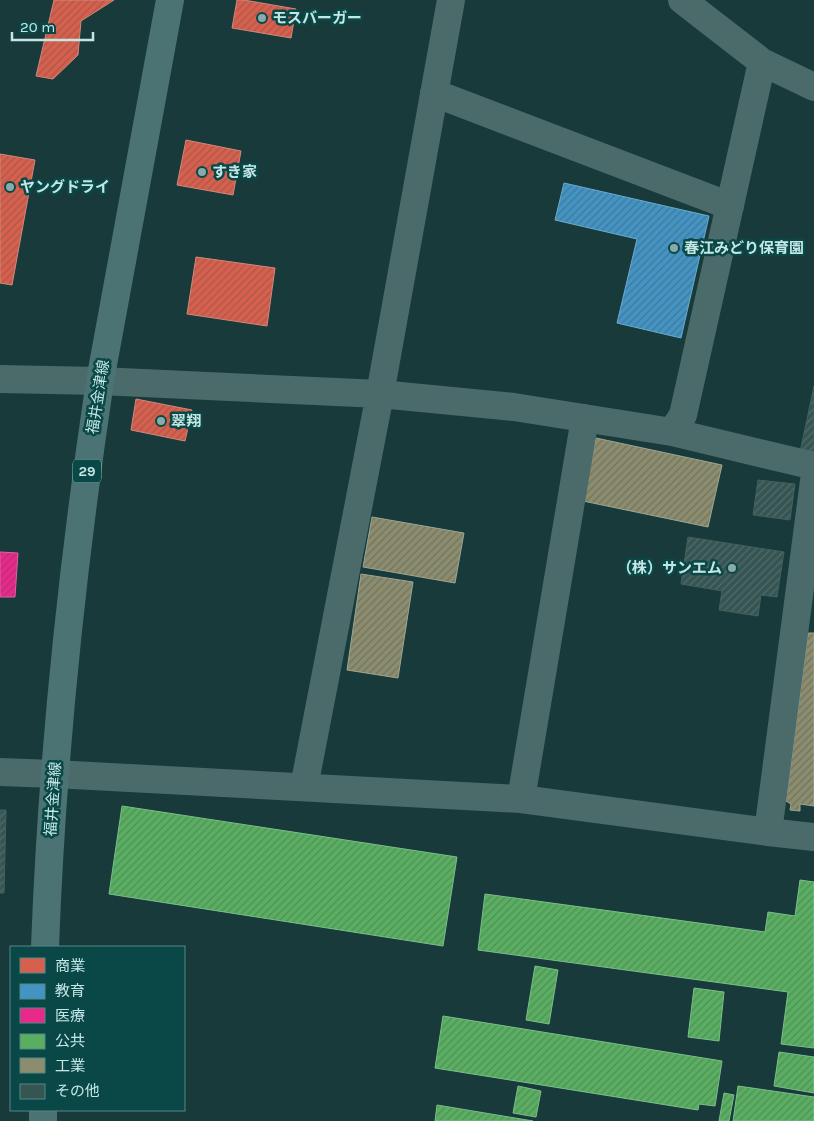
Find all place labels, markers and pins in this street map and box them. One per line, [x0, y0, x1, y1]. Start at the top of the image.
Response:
place label: モスバーガー [272, 9, 362, 27]
marker: モスバーガー [256, 12, 268, 24]
place label: すき家 [212, 163, 257, 181]
marker: すき家 [196, 166, 208, 178]
place label: ヤングドライ [20, 178, 110, 196]
marker: ヤングドライ [4, 181, 16, 193]
place label: 春江みどり保育園 [684, 239, 804, 257]
marker: 春江みどり保育園 [668, 242, 680, 254]
place label: 翠翔 [171, 412, 201, 430]
marker: 翠翔 [155, 415, 167, 427]
place label: （株）サンエム [617, 559, 722, 577]
marker: （株）サンエム [726, 562, 738, 574]

